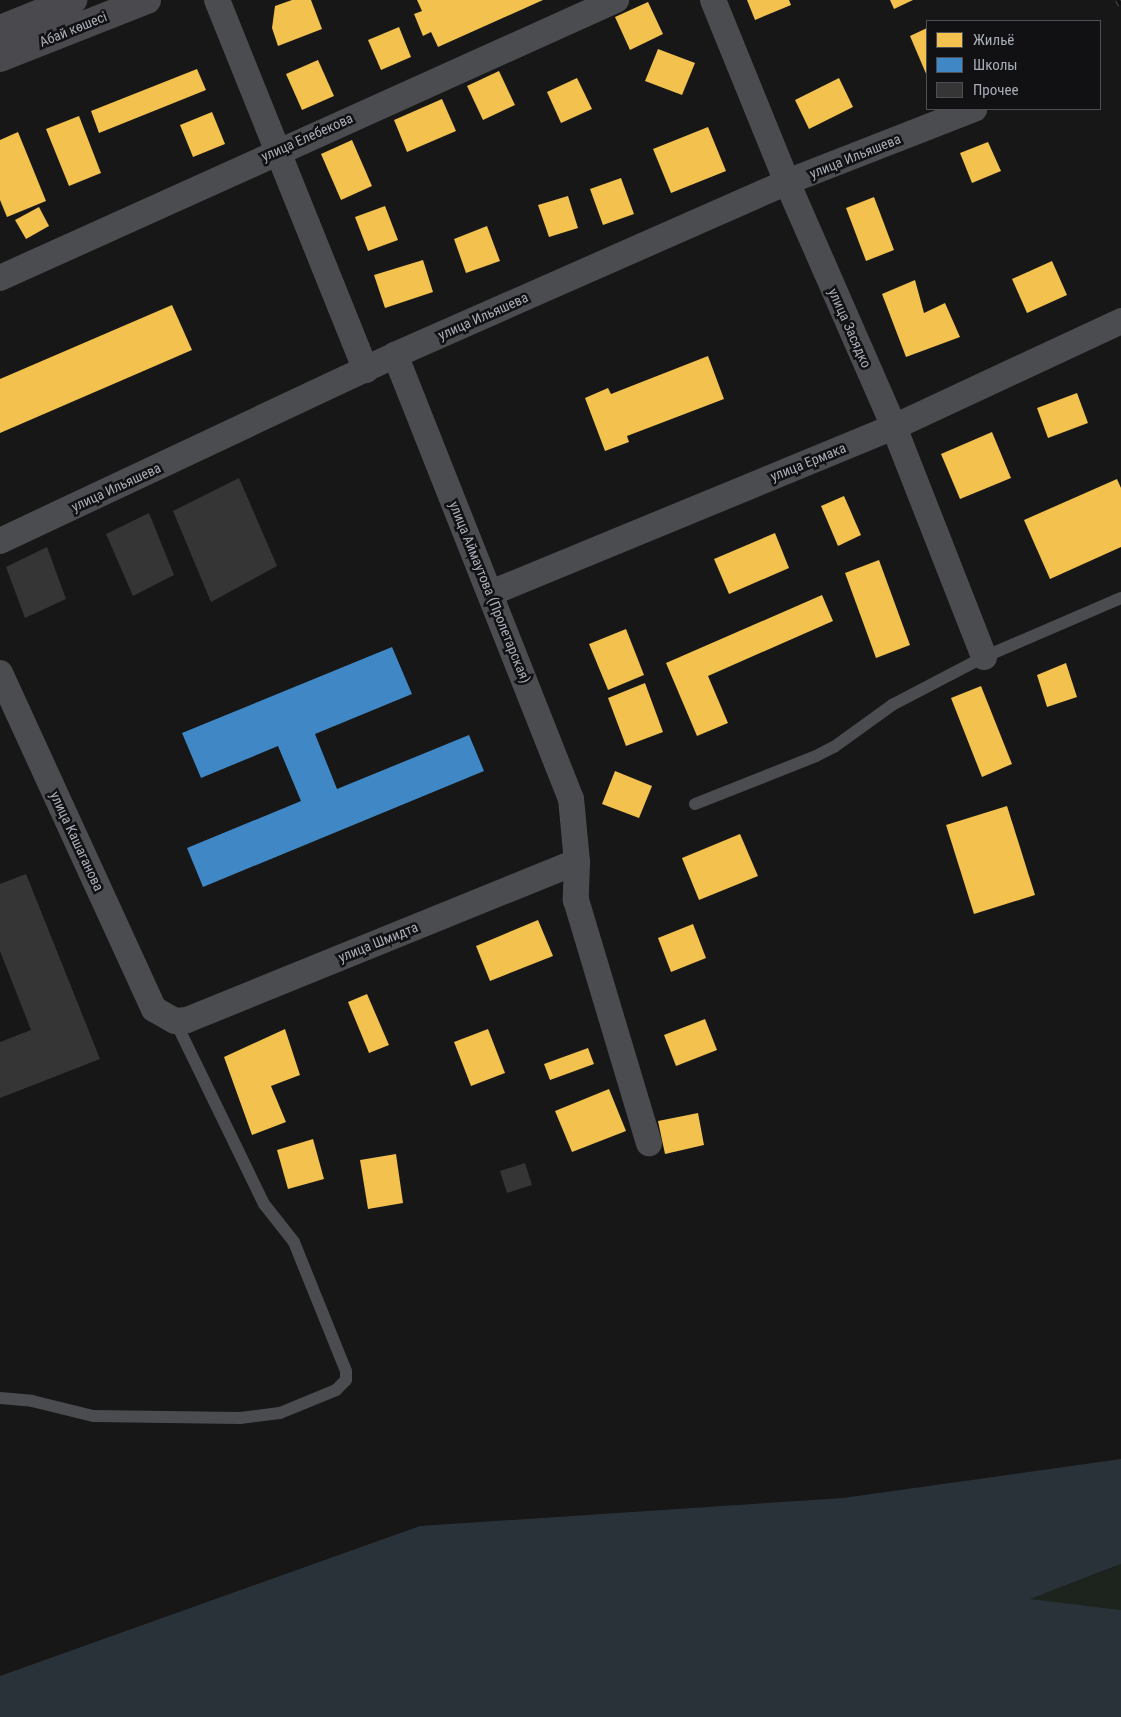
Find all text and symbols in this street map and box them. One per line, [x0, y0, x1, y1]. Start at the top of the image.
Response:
street label: Абай көшесі [37, 8, 109, 50]
legend [926, 20, 1101, 110]
text: Жильё [973, 31, 1014, 49]
text: Школы [973, 56, 1018, 74]
text: Прочее [973, 81, 1019, 99]
street label: улица Елебекова [259, 109, 355, 165]
street label: улица Ильяшева [807, 130, 903, 182]
street label: улица Засядко [825, 286, 875, 370]
street label: улица Ильяшева [435, 289, 531, 343]
street label: улица Ермака [768, 439, 848, 485]
street label: улица Ильяшева [69, 459, 163, 515]
street label: улица Аймаутова (Пролетарская) [446, 499, 534, 685]
street label: улица Кашаганова [47, 789, 107, 893]
street label: улица Шмидта [336, 918, 420, 966]

